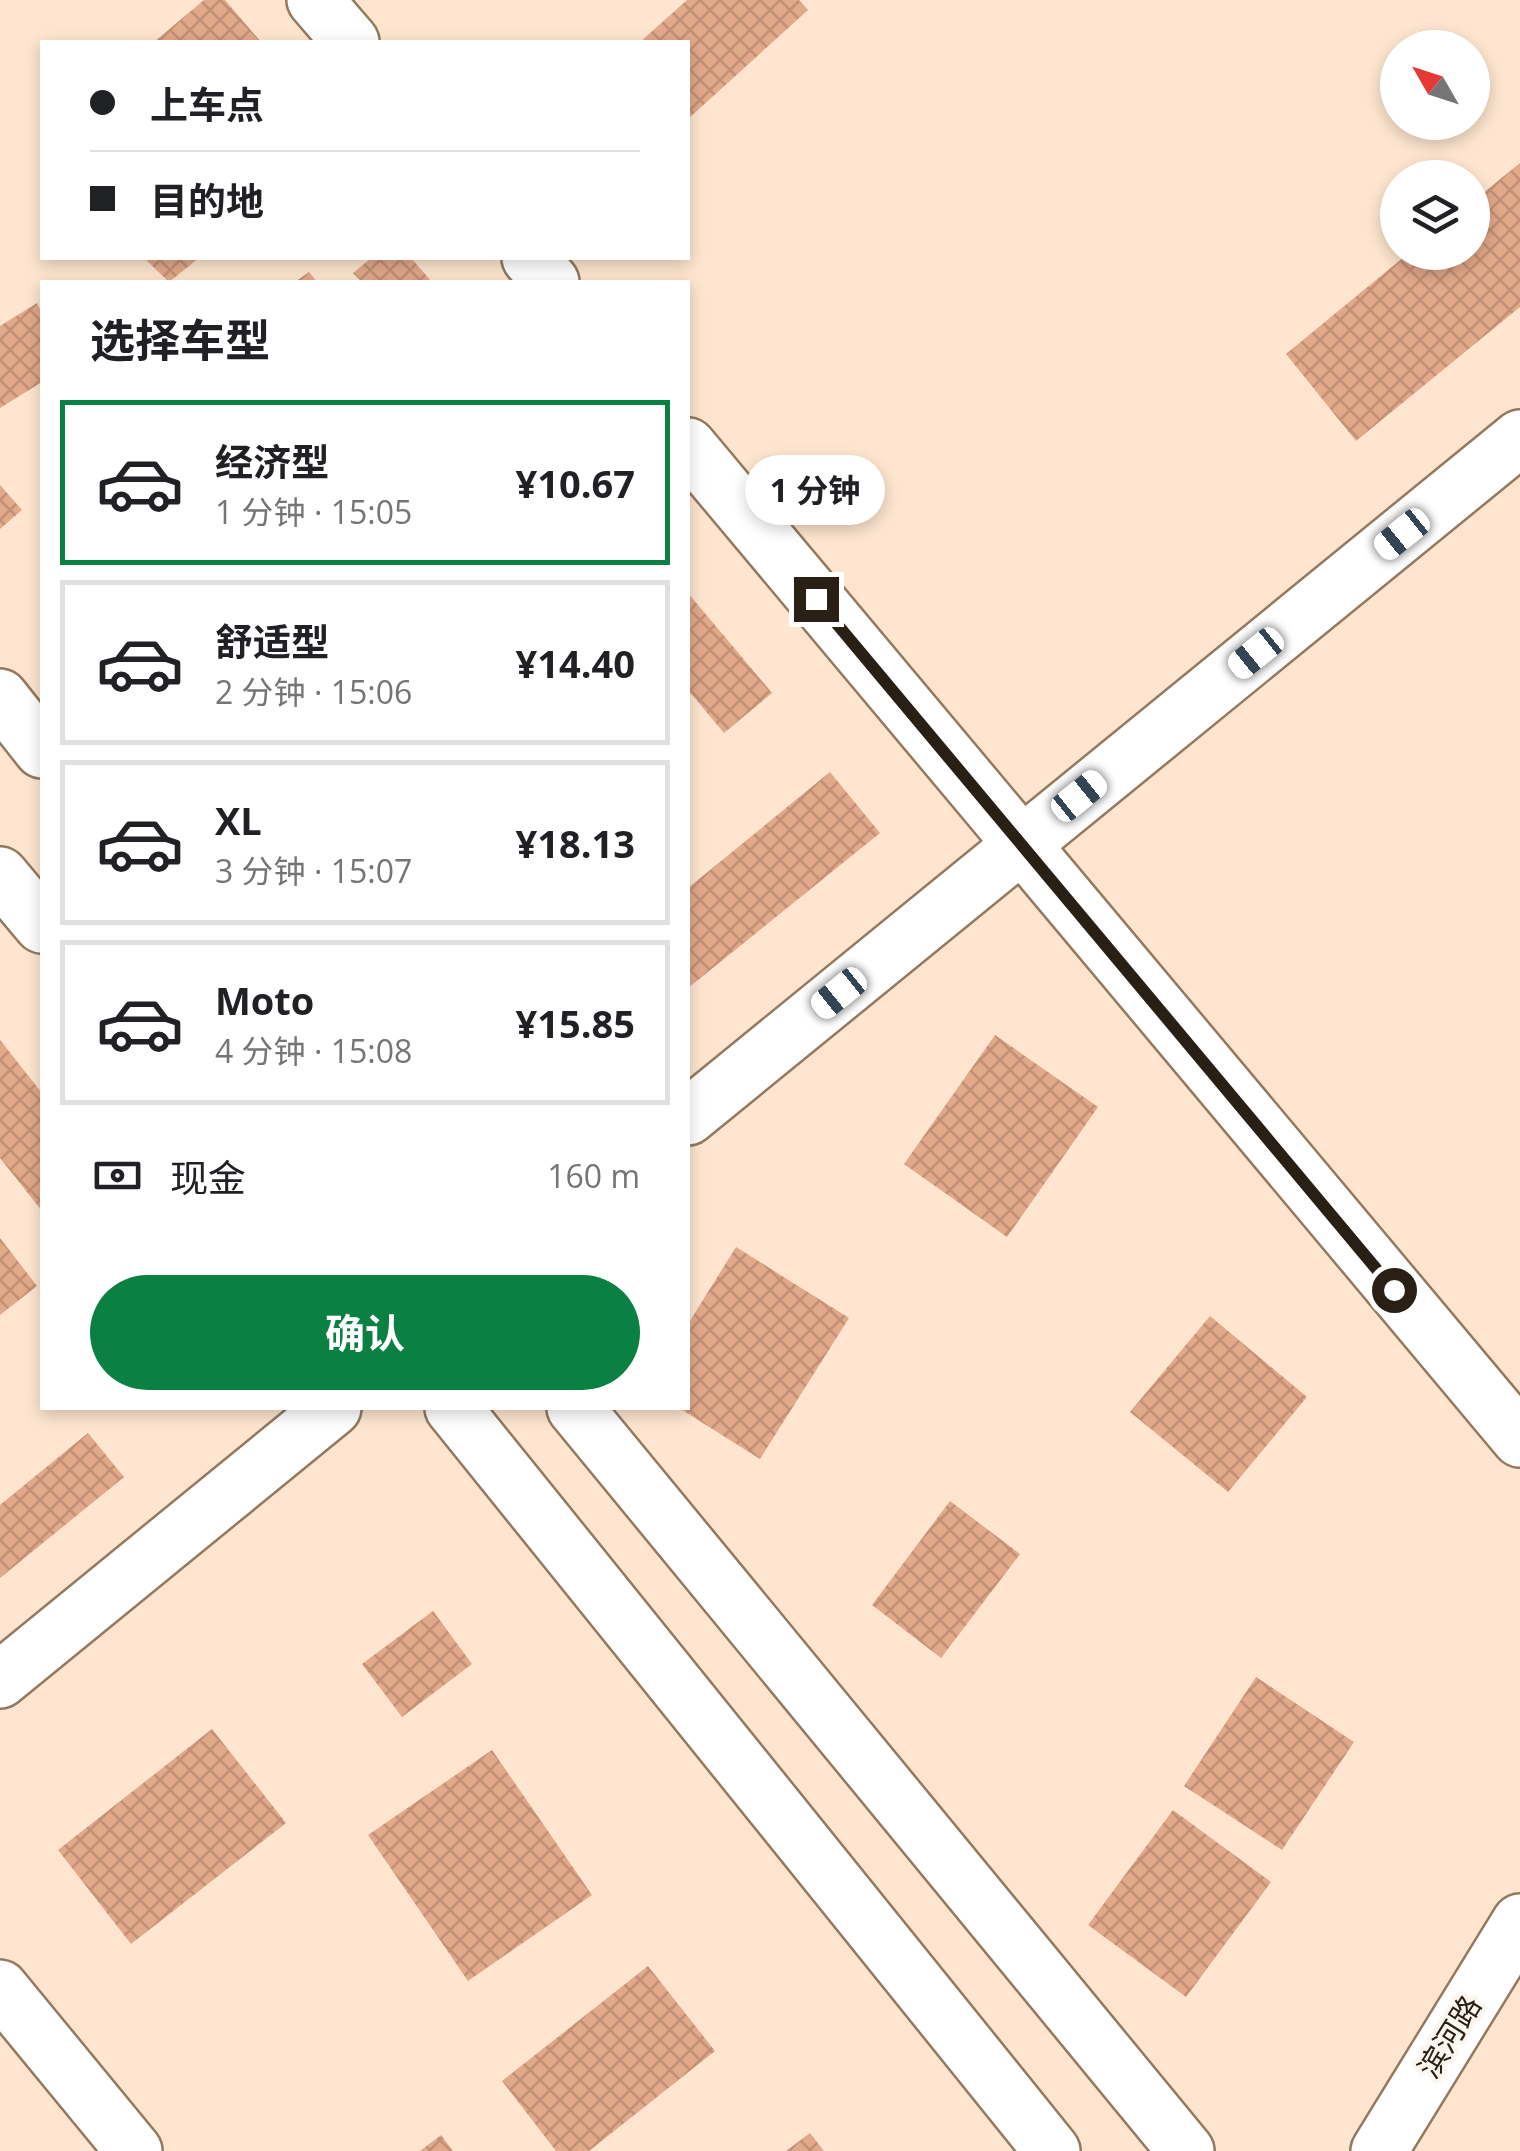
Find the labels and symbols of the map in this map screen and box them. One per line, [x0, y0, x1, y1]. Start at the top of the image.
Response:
north arrow [1380, 30, 1490, 140]
callout: 1 分钟 [746, 454, 886, 524]
car [1369, 503, 1435, 565]
route end [794, 577, 839, 622]
car [1223, 622, 1289, 684]
car [1046, 765, 1112, 827]
car [806, 962, 872, 1024]
route start [1372, 1268, 1417, 1313]
street label: 滨河路 [1407, 1987, 1490, 2085]

